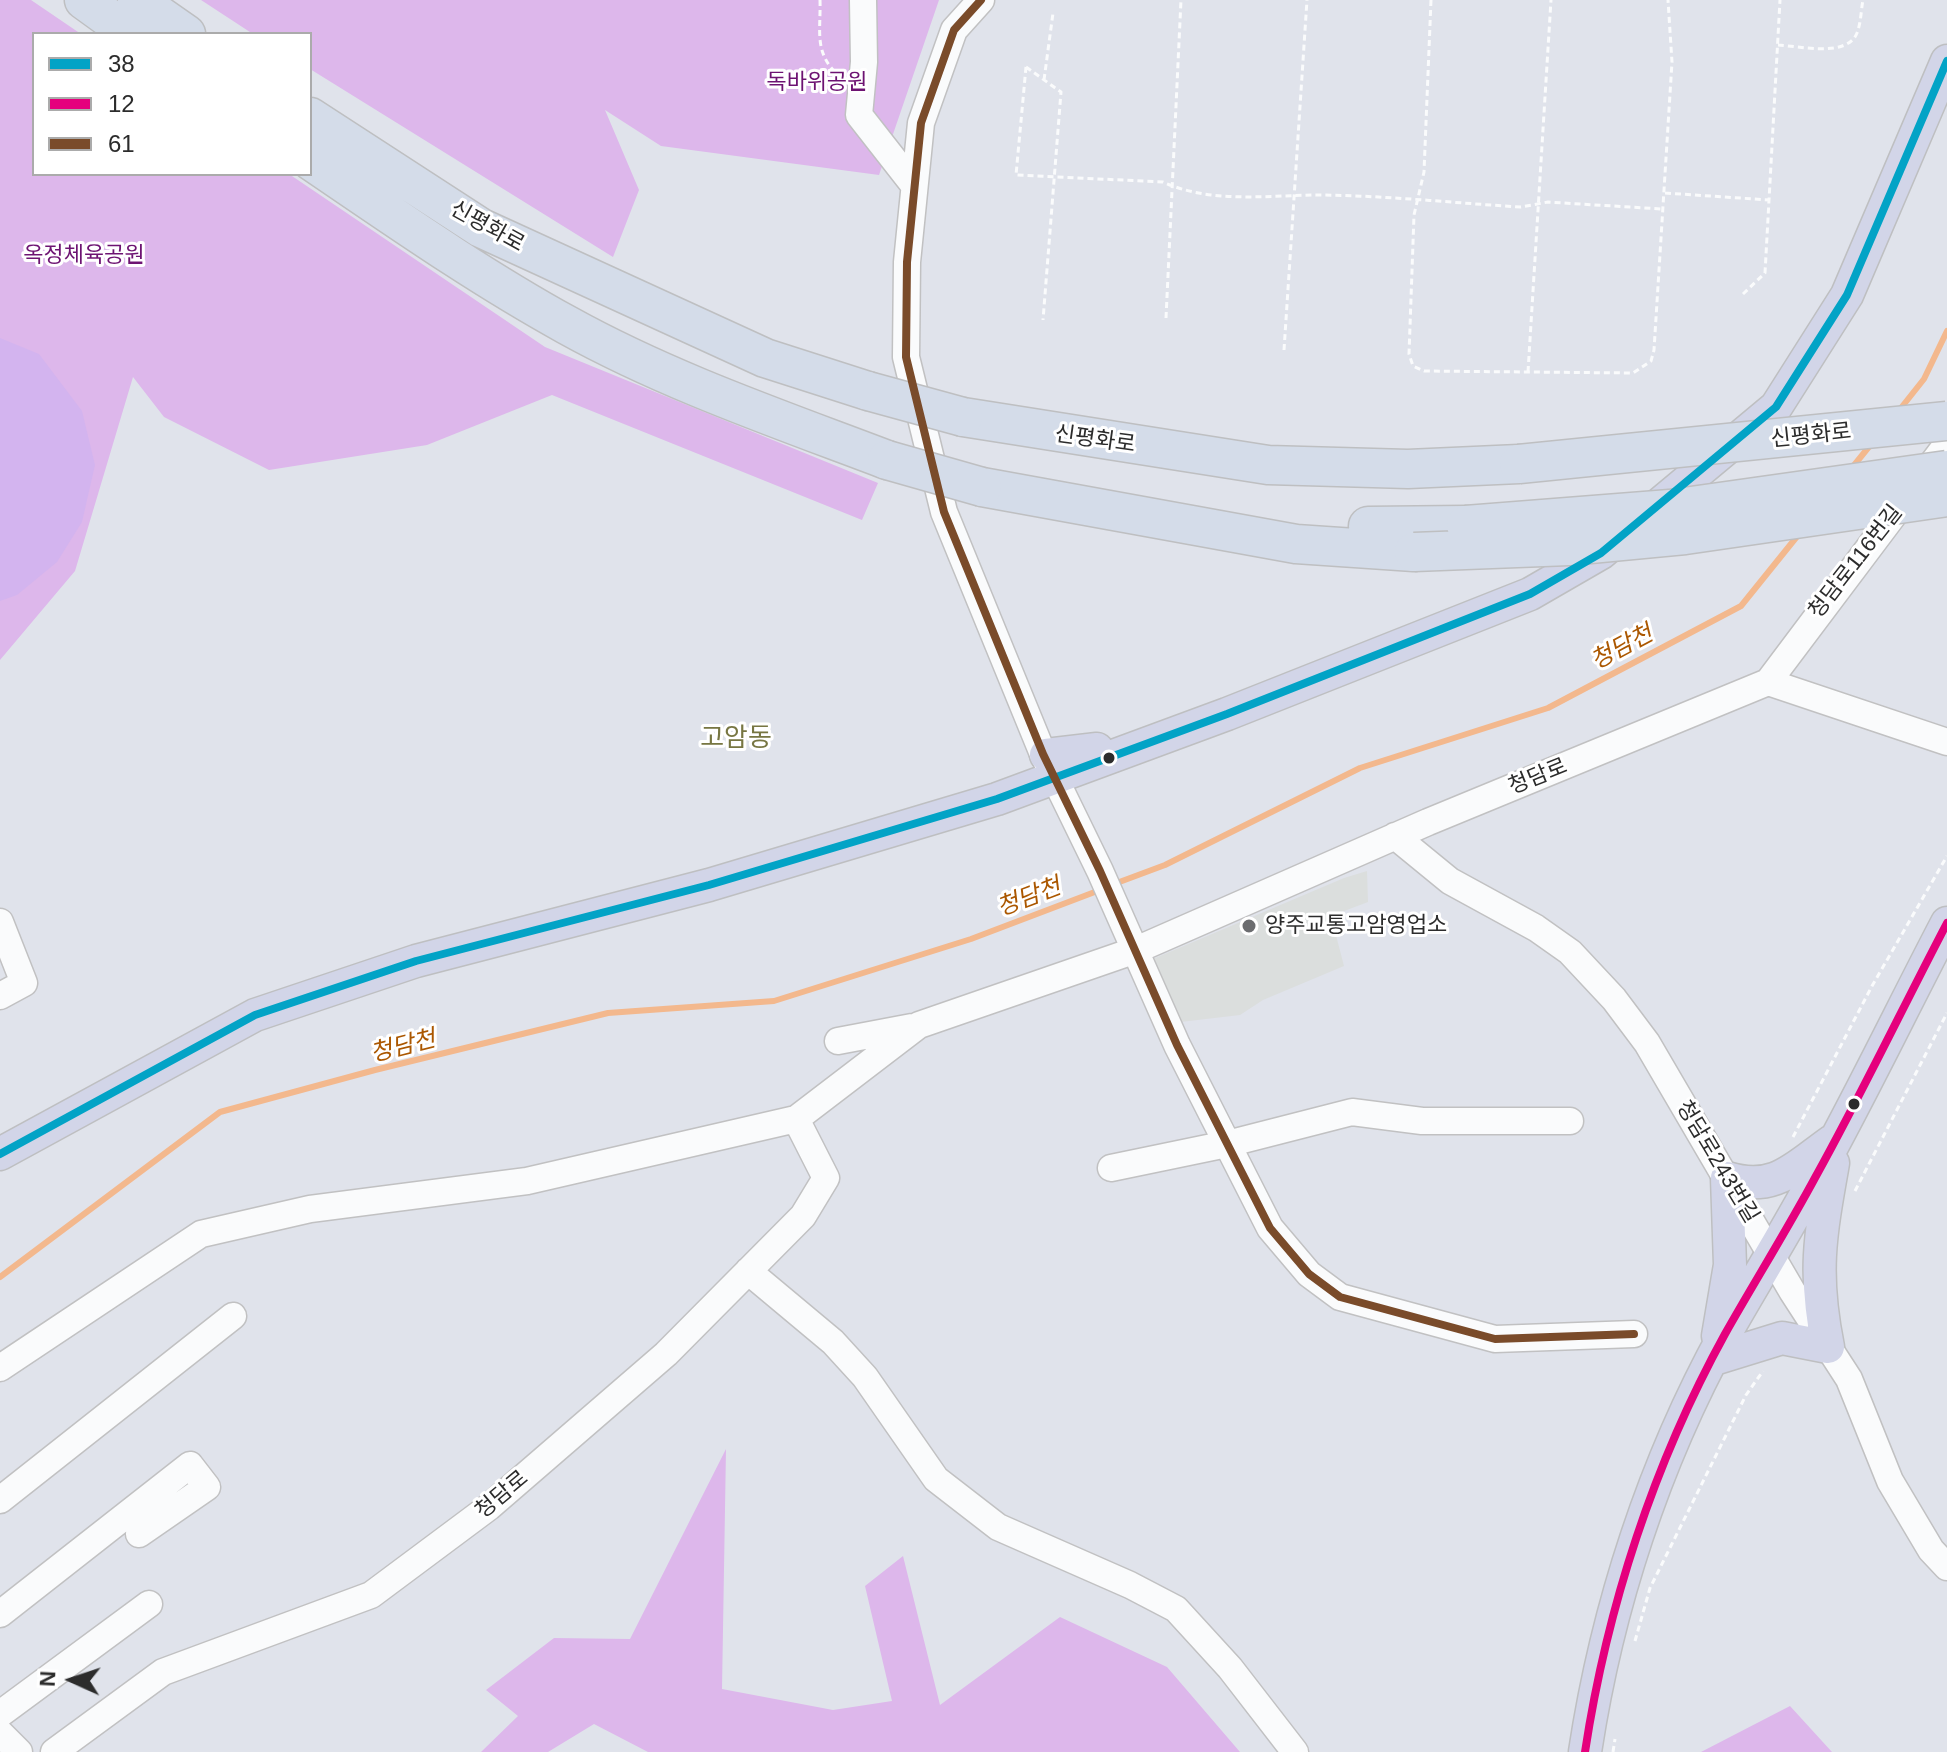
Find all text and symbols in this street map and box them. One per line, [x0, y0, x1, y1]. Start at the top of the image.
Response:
legend [32, 32, 312, 176]
text: 38 [108, 50, 135, 77]
park label: 독바위공원 [766, 70, 868, 96]
text: 12 [108, 90, 135, 117]
text: 61 [108, 130, 135, 157]
street label: 신평화로 [445, 196, 529, 258]
park label: 옥정체육공원 [23, 243, 145, 269]
street label: 신평화로 [1769, 419, 1853, 453]
street label: 신평화로 [1053, 421, 1137, 459]
street label: 청담로116번길 [1804, 500, 1908, 624]
water label: 청담천 [1586, 620, 1658, 676]
district label: 고암동 [700, 723, 772, 755]
unlabelled marker [1101, 750, 1117, 766]
street label: 청담로 [1505, 753, 1571, 801]
water label: 청담천 [993, 873, 1065, 923]
place label: 양주교통고암영업소 [1265, 913, 1447, 939]
marker: 양주교통고암영업소 [1240, 917, 1258, 935]
water label: 청담천 [367, 1025, 439, 1069]
street label: 청담로243번길 [1670, 1096, 1764, 1228]
unlabelled marker [1846, 1096, 1862, 1112]
street label: 청담로 [470, 1465, 534, 1525]
north arrow [32, 1640, 112, 1720]
text: N [35, 1670, 60, 1687]

